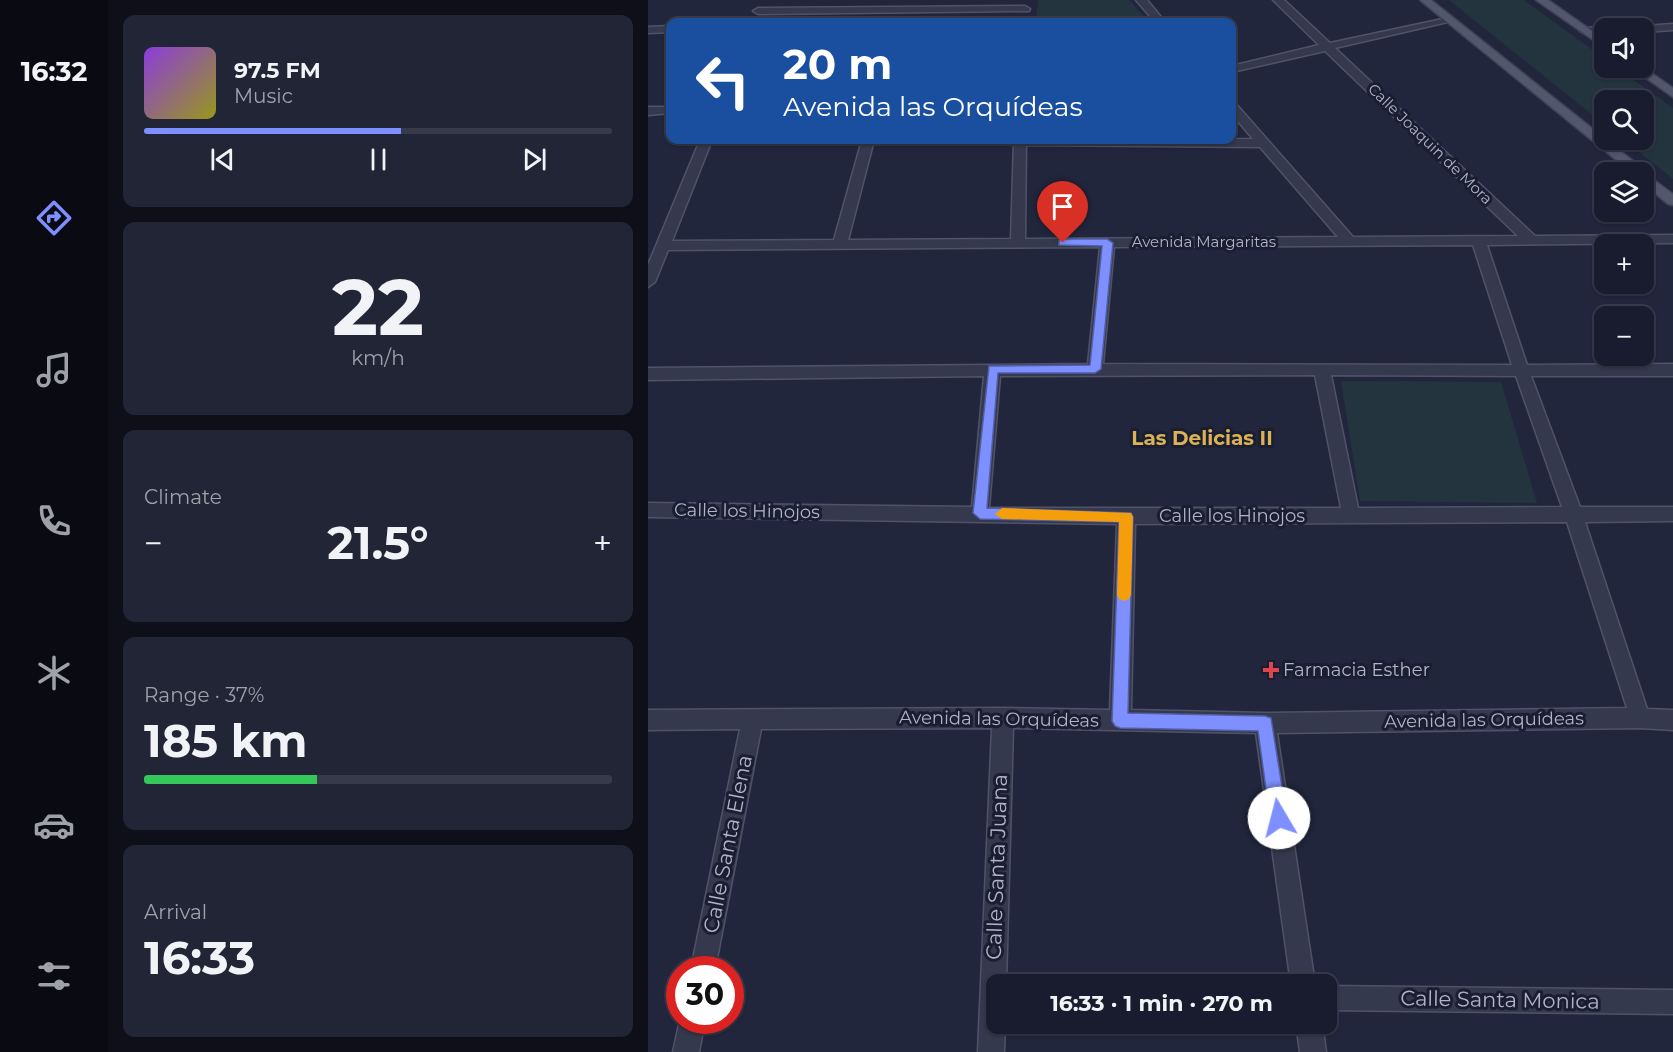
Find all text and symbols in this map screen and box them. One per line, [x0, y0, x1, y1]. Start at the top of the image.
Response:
map controls [1594, 18, 1654, 366]
button: sound [1594, 18, 1654, 78]
text: 20 m [783, 38, 892, 90]
icon: left [684, 42, 762, 120]
text: 16:32 [21, 55, 87, 88]
text: 97.5 FM [234, 57, 321, 84]
street label: Calle Joaquin de Mora [1364, 79, 1497, 208]
text: Music [234, 84, 293, 108]
text: Avenida las Orquídeas [783, 90, 1083, 123]
button: search [1594, 90, 1654, 150]
icon: previous [206, 143, 239, 176]
icon: pause [362, 143, 395, 176]
icon: next [518, 143, 551, 176]
button: layers [1594, 162, 1654, 222]
pin [1037, 181, 1088, 243]
icon: arrive [1046, 190, 1079, 223]
icon: directions [33, 197, 75, 239]
street label: Avenida Margaritas [1132, 232, 1276, 251]
button: + [1594, 234, 1654, 294]
text: 22 [332, 259, 424, 355]
button: − [1594, 306, 1654, 366]
text: km/h [351, 346, 405, 370]
icon: music [33, 349, 75, 391]
district label: Las Delicias II [1131, 426, 1273, 450]
text: Climate [144, 485, 222, 509]
street label: Calle los Hinojos [674, 499, 820, 523]
icon: phone [33, 500, 75, 542]
street label: Calle los Hinojos [1159, 505, 1305, 527]
text: 21.5° [327, 515, 429, 570]
text: − [144, 523, 163, 563]
text: + [593, 523, 612, 563]
icon: climate [33, 652, 75, 694]
place label: Farmacia Esther [1283, 659, 1430, 681]
marker: Farmacia Esther [1264, 663, 1278, 677]
text: Range · 37% [144, 683, 264, 707]
street label: Avenida las Orquídeas [899, 706, 1099, 732]
street label: Avenida las Orquídeas [1384, 707, 1584, 733]
text: 185 km [144, 713, 307, 768]
street label: Calle Santa Elena [698, 753, 757, 935]
street label: Calle Santa Juana [981, 774, 1012, 960]
position arrow [1247, 786, 1311, 850]
icon: car [33, 804, 75, 846]
text: Arrival [144, 900, 207, 924]
text: 16:33 [144, 930, 255, 985]
icon: filters [33, 955, 75, 997]
speed limit sign: 30 [666, 956, 744, 1034]
street label: Calle Santa Monica [1400, 985, 1600, 1014]
text: 16:33 · 1 min · 270 m [1050, 990, 1273, 1017]

